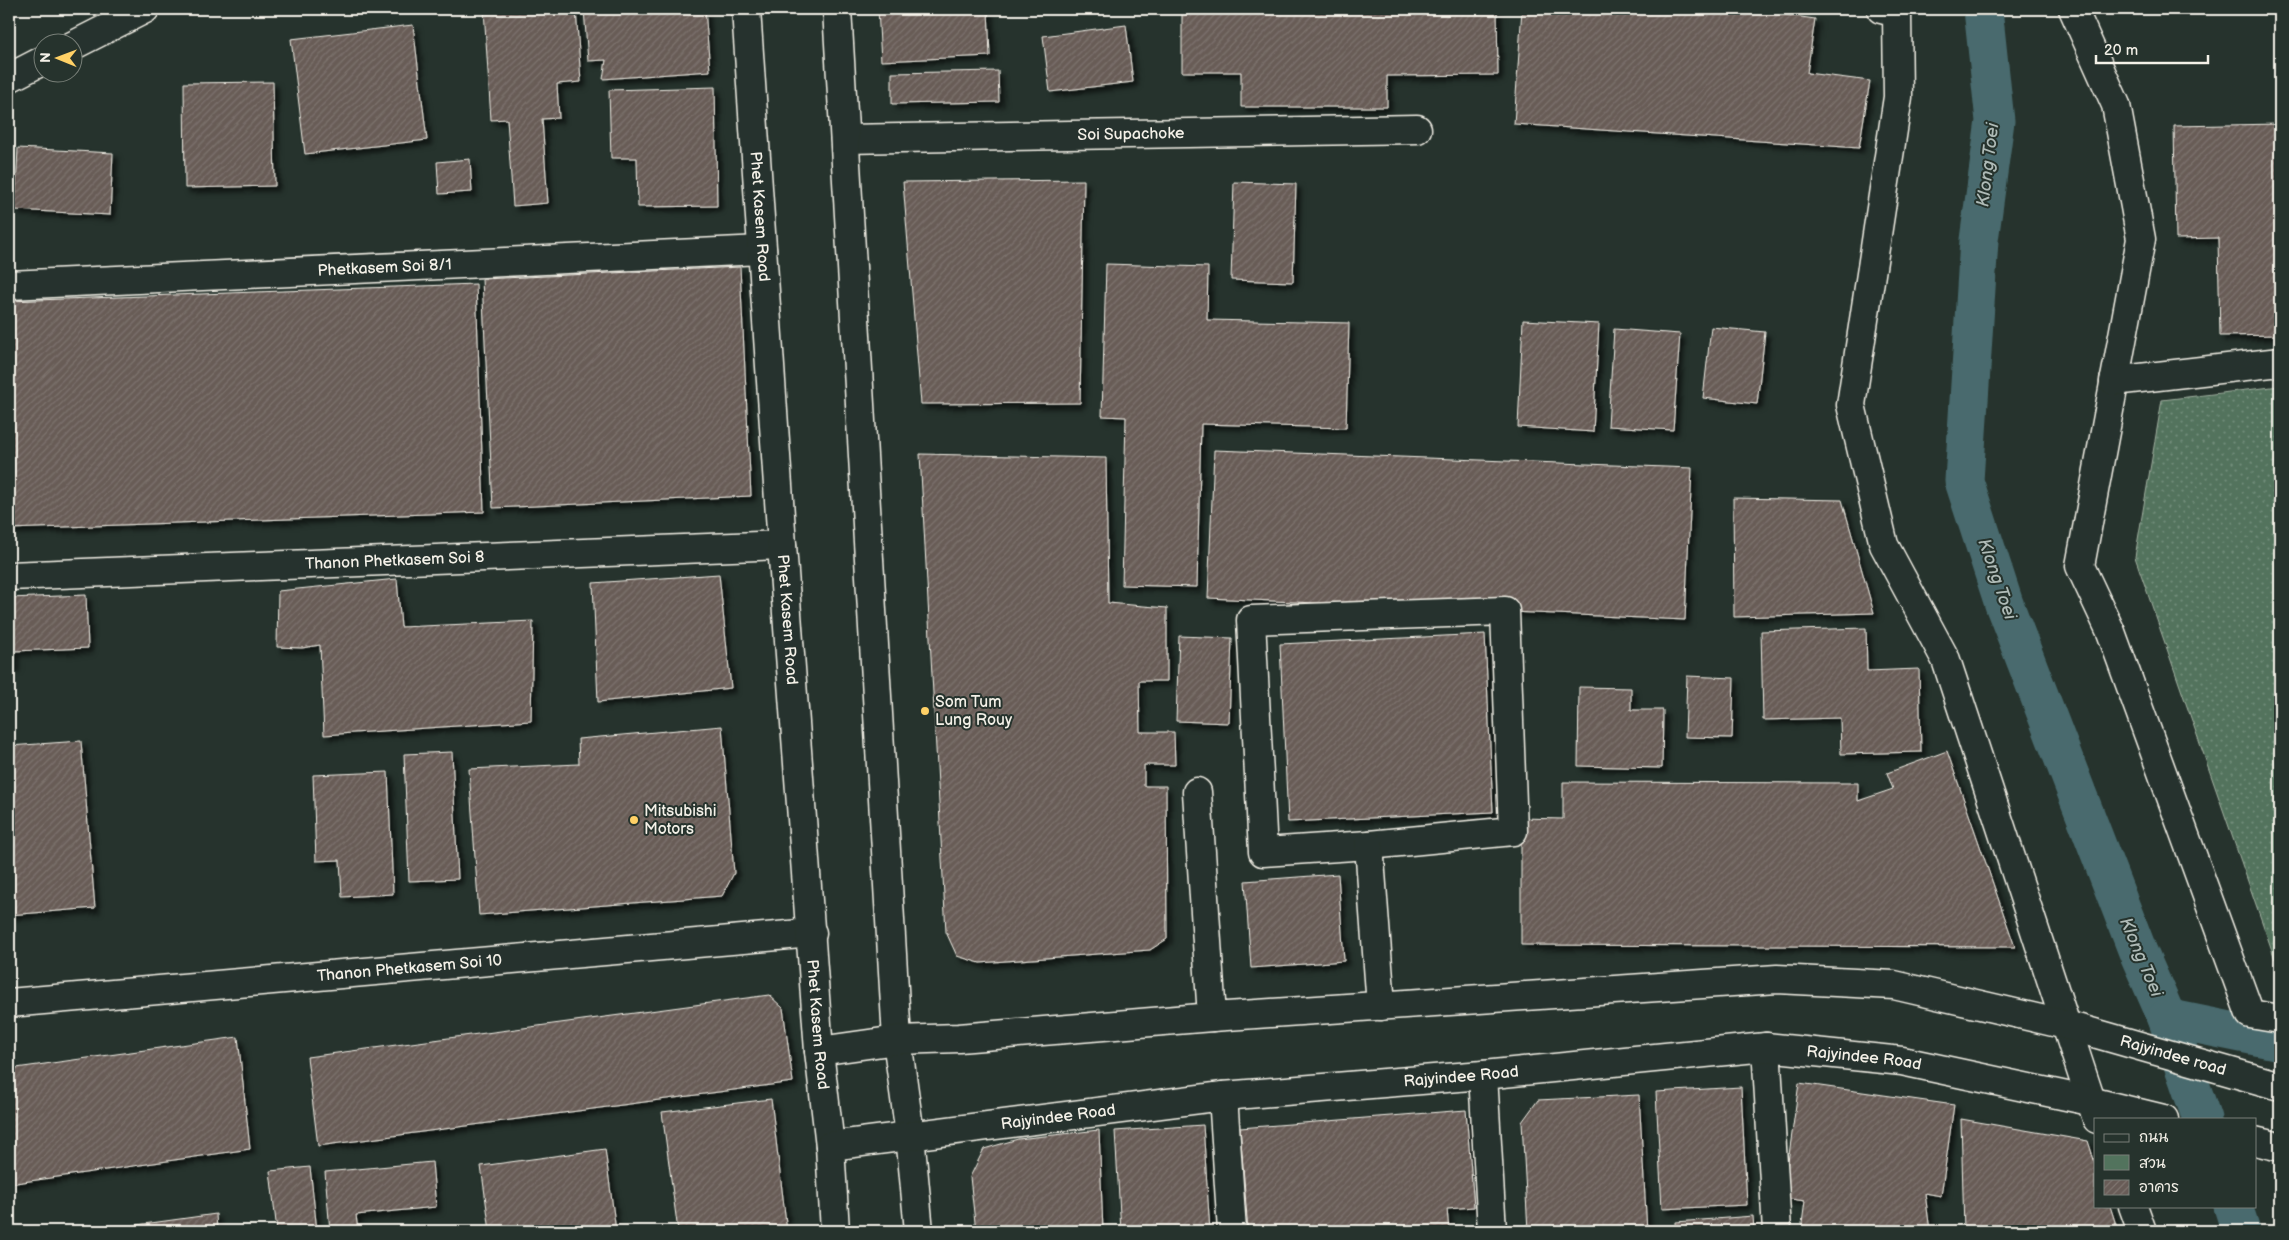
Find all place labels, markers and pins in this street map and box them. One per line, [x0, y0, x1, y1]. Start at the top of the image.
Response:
place label: Som Tum Lung Rouy [935, 693, 1013, 730]
marker: Som Tum Lung Rouy [919, 705, 931, 717]
place label: Mitsubishi Motors [644, 802, 716, 839]
marker: Mitsubishi Motors [628, 814, 640, 826]

